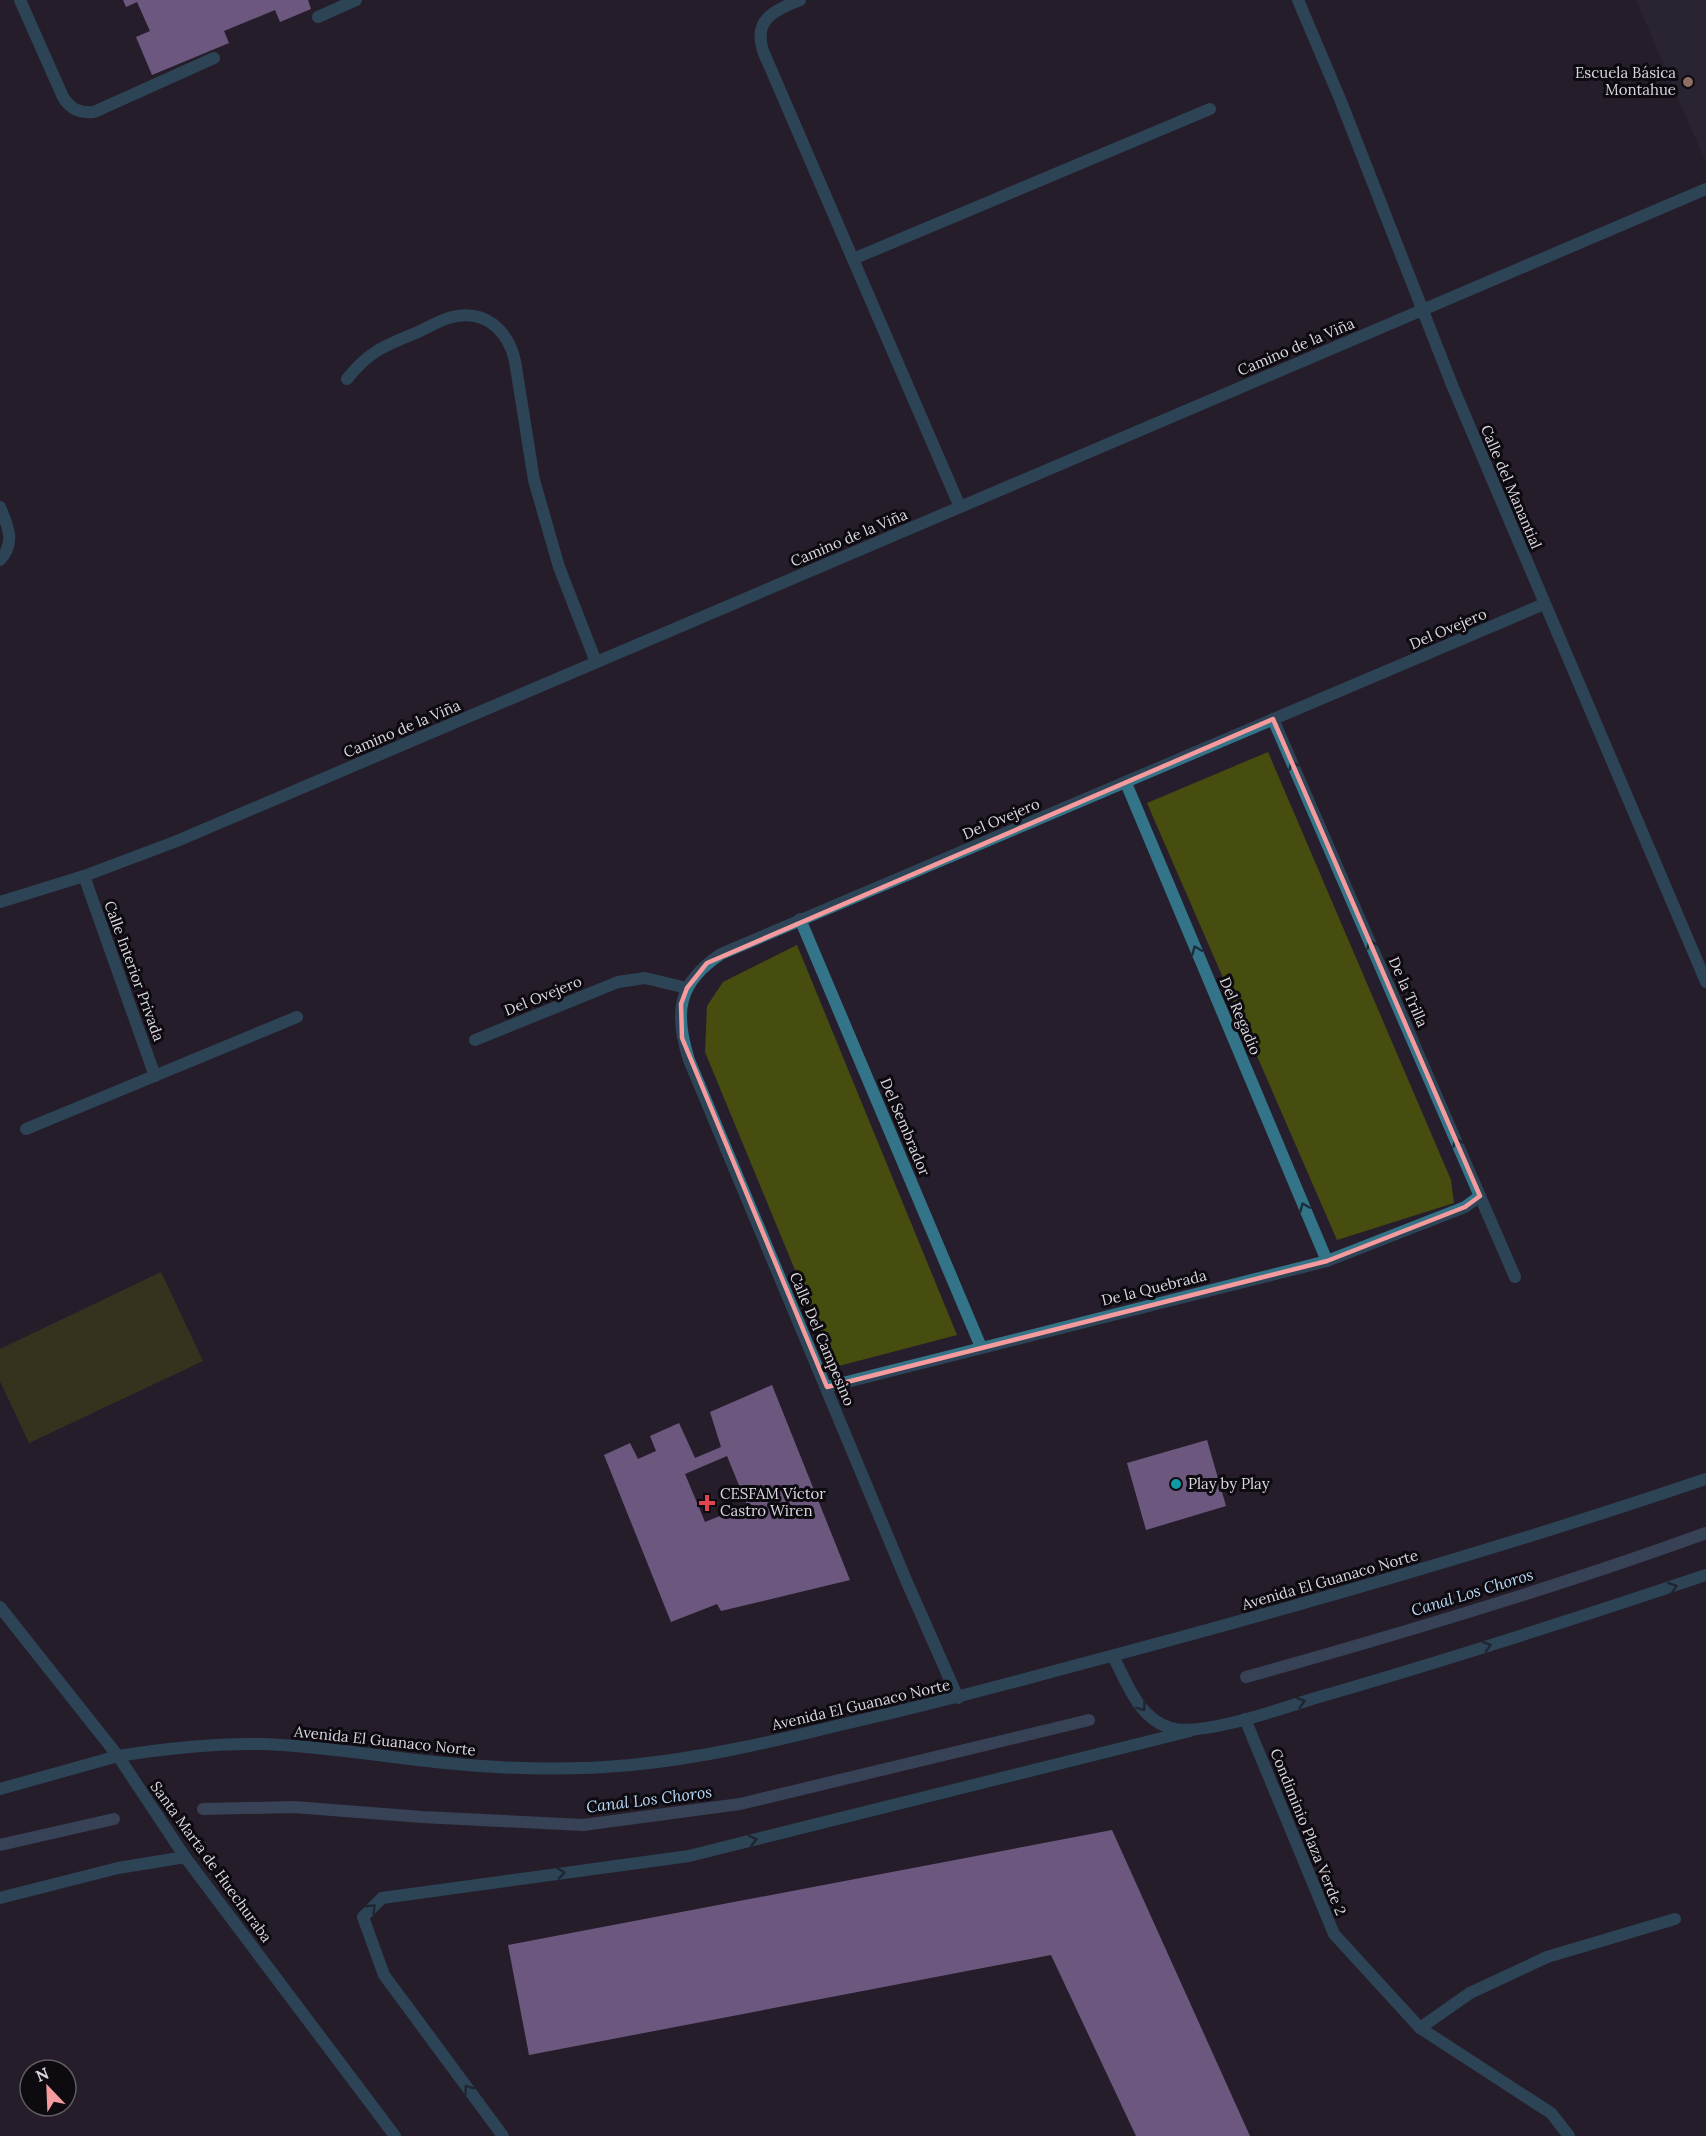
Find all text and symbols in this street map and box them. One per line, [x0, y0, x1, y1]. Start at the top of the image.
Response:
place label: Escuela Básica Montahue [1575, 63, 1676, 99]
marker: Escuela Básica Montahue [1681, 75, 1695, 89]
street label: Camino de la Viña [1235, 313, 1357, 380]
street label: Calle del Manantial [1477, 422, 1546, 552]
street label: Camino de la Viña [788, 504, 910, 571]
street label: Del Ovejero [1406, 604, 1489, 653]
street label: Camino de la Viña [341, 695, 463, 762]
one-way arrow [1288, 761, 1300, 772]
street label: Del Ovejero [959, 794, 1042, 843]
street label: Calle Interior Privada [100, 898, 169, 1044]
one-way arrow [1366, 939, 1378, 950]
one-way arrow [1191, 945, 1203, 956]
street label: De la Trilla [1385, 954, 1432, 1030]
street label: Del Ovejero [501, 971, 585, 1020]
street label: Del Regadio [1216, 974, 1265, 1058]
street label: Del Sembrador [876, 1075, 935, 1179]
one-way arrow [1452, 1137, 1464, 1148]
one-way arrow [1299, 1202, 1311, 1213]
street label: De la Quebrada [1099, 1265, 1209, 1310]
street label: Calle Del Campesino [786, 1269, 859, 1409]
place label: Play by Play [1188, 1474, 1270, 1493]
marker: Play by Play [1169, 1477, 1183, 1491]
place label: CESFAM Víctor Castro Wiren [720, 1484, 826, 1520]
marker: CESFAM Víctor Castro Wiren [698, 1494, 716, 1512]
street label: Avenida El Guanaco Norte [1239, 1545, 1420, 1614]
water label: Canal Los Choros [1409, 1564, 1536, 1620]
one-way arrow [1667, 1581, 1678, 1594]
one-way arrow [1481, 1641, 1492, 1653]
street label: Avenida El Guanaco Norte [769, 1675, 952, 1734]
one-way arrow [1295, 1697, 1306, 1709]
one-way arrow [1135, 1700, 1146, 1711]
street label: Avenida El Guanaco Norte [292, 1721, 477, 1759]
street label: Condiminio Plaza Verde 2 [1266, 1746, 1351, 1918]
street label: Santa Marta de Huechuraba [147, 1778, 276, 1946]
water label: Canal Los Choros [585, 1781, 713, 1817]
one-way arrow [747, 1834, 757, 1847]
one-way arrow [556, 1867, 565, 1880]
one-way arrow [365, 1904, 375, 1915]
north arrow [18, 2058, 78, 2118]
text: N [33, 2063, 52, 2086]
one-way arrow [464, 2084, 475, 2095]

